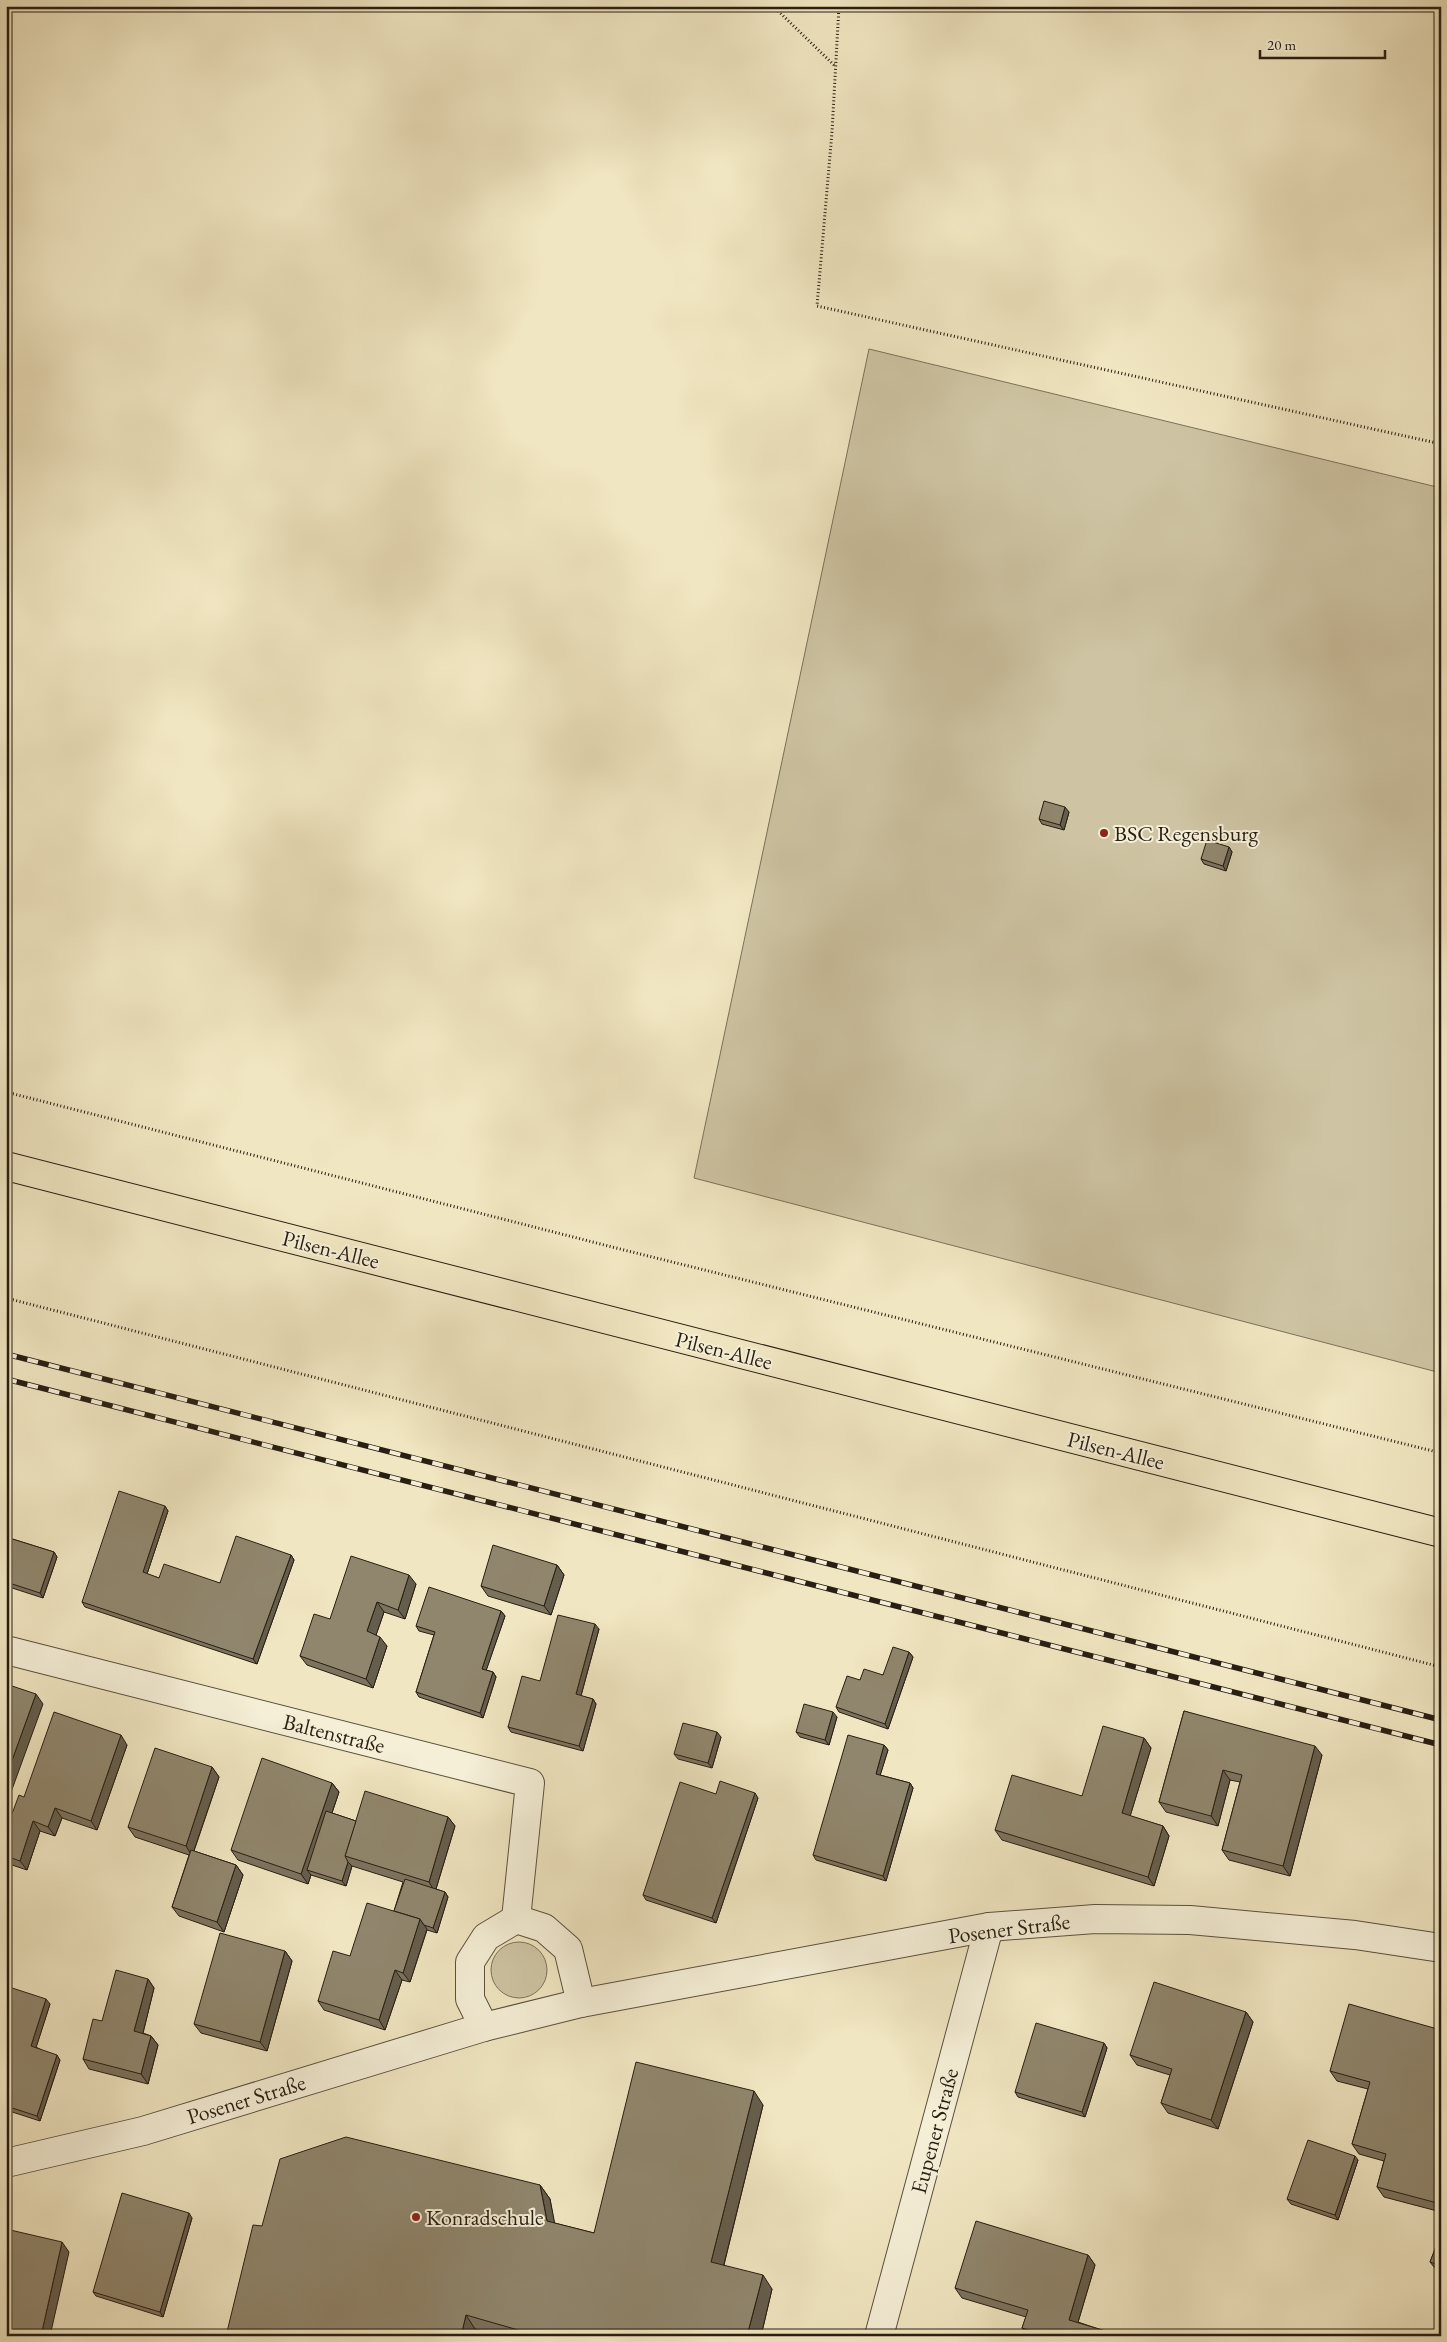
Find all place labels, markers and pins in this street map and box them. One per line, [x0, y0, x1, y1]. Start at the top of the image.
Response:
place label: BSC Regensburg [1114, 819, 1259, 848]
marker: BSC Regensburg [1098, 827, 1110, 839]
place label: Konradschule [426, 2203, 544, 2232]
marker: Konradschule [410, 2211, 422, 2223]

